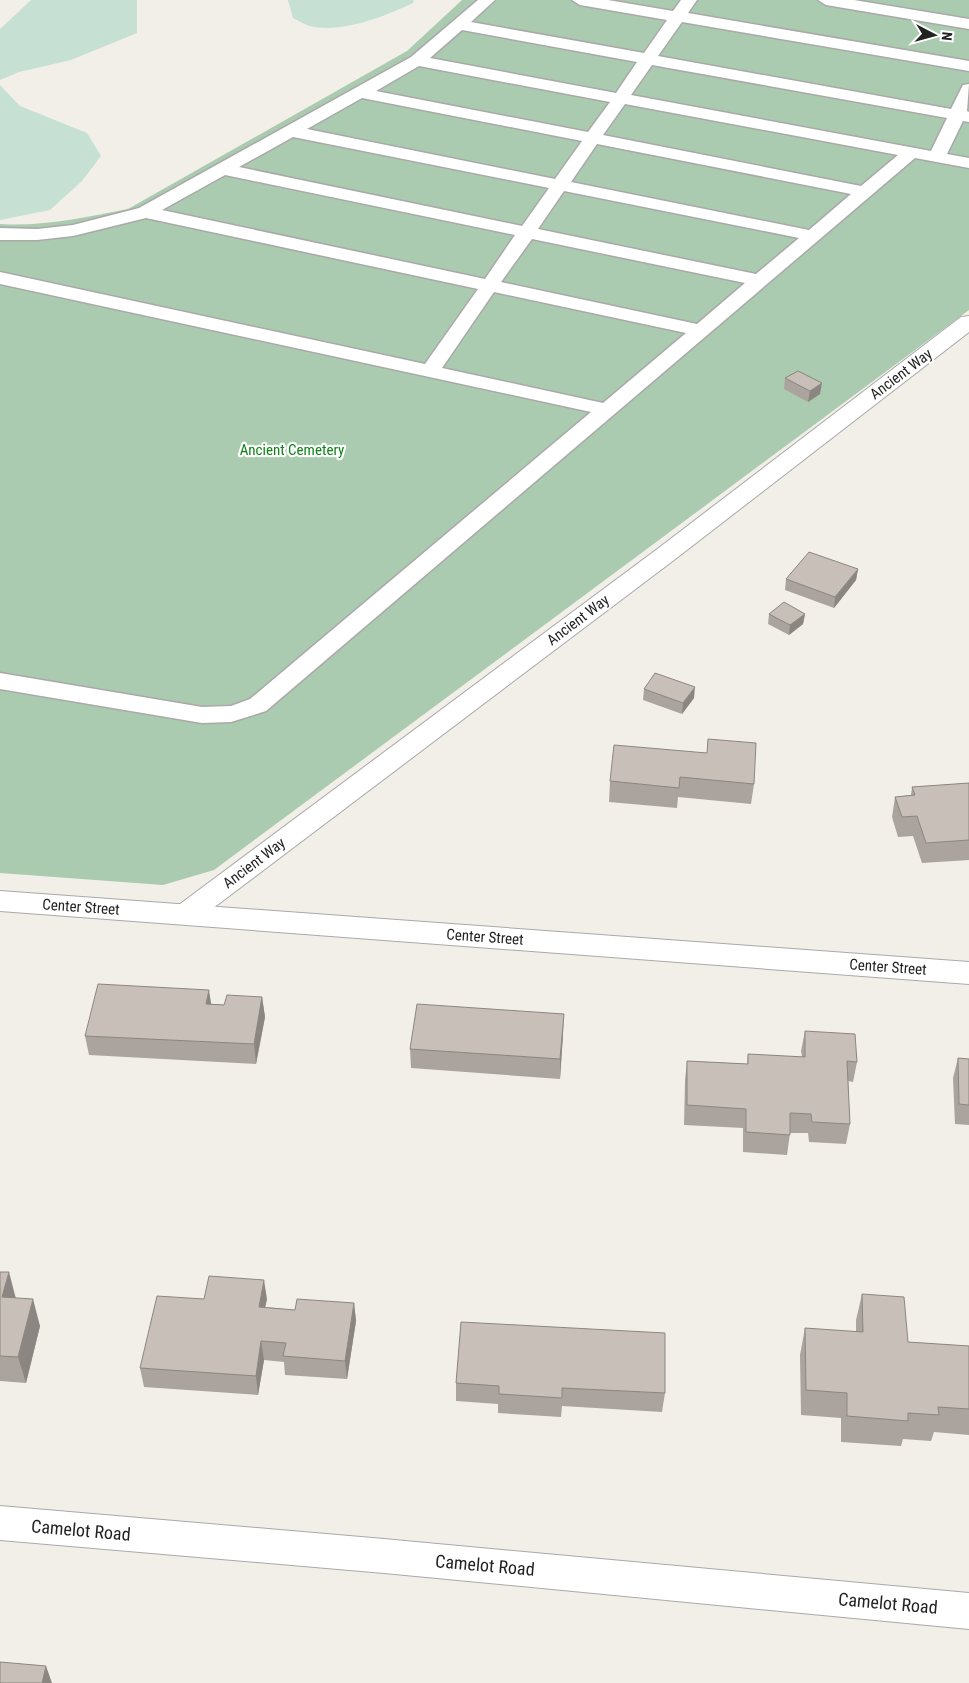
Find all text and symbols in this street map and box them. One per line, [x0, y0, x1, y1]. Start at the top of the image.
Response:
north arrow [909, 10, 959, 60]
text: N [939, 31, 955, 41]
street label: Ancient Way [866, 345, 936, 403]
park label: Ancient Cemetery [240, 441, 344, 459]
street label: Ancient Way [543, 591, 613, 649]
street label: Ancient Way [219, 834, 289, 892]
street label: Center Street [42, 895, 120, 919]
street label: Center Street [446, 925, 524, 949]
street label: Center Street [849, 955, 927, 979]
street label: Camelot Road [30, 1515, 132, 1545]
street label: Camelot Road [434, 1550, 536, 1580]
street label: Camelot Road [837, 1588, 939, 1618]

